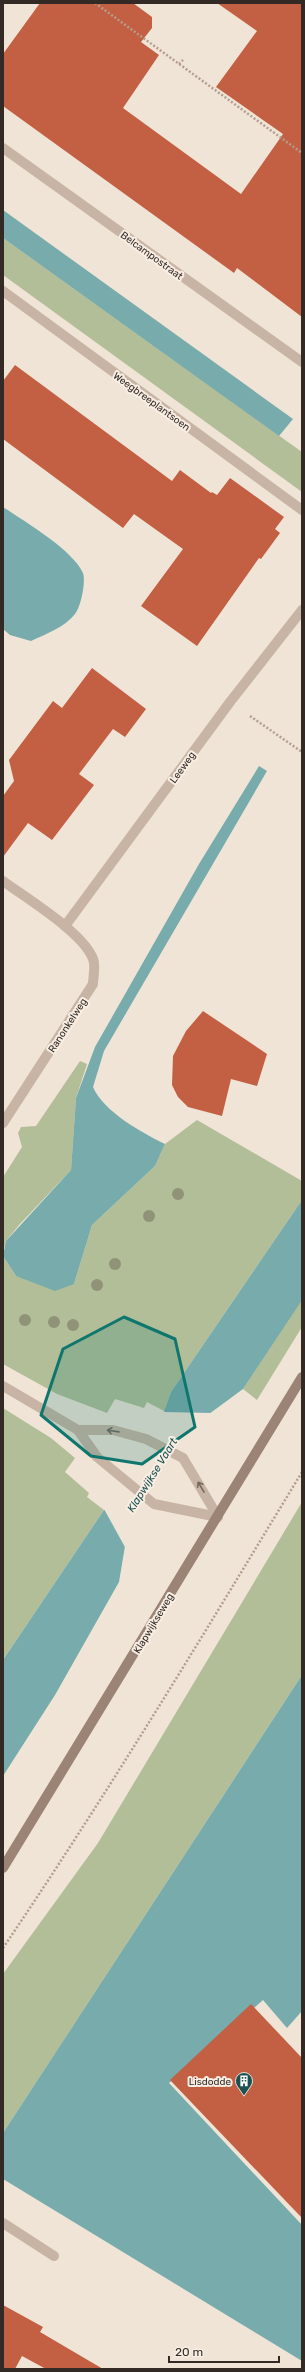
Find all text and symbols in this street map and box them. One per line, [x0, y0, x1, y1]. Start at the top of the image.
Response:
street label: Belcampostraat [118, 229, 185, 282]
street label: Weegbreeplantsoen [111, 370, 192, 434]
street label: Leeweg [167, 749, 198, 786]
street label: Ranonkelweg [46, 996, 90, 1055]
one-way arrow [106, 1427, 119, 1435]
water label: Klapwijkse Vaart [124, 1435, 181, 1515]
one-way arrow [196, 1482, 205, 1493]
street label: Klapwijkseweg [131, 1591, 176, 1656]
building icon: Lisdodde [234, 2071, 254, 2096]
place label: Lisdodde [189, 2076, 231, 2088]
scale bar [169, 2338, 279, 2364]
text: 20 m [175, 2345, 203, 2359]

